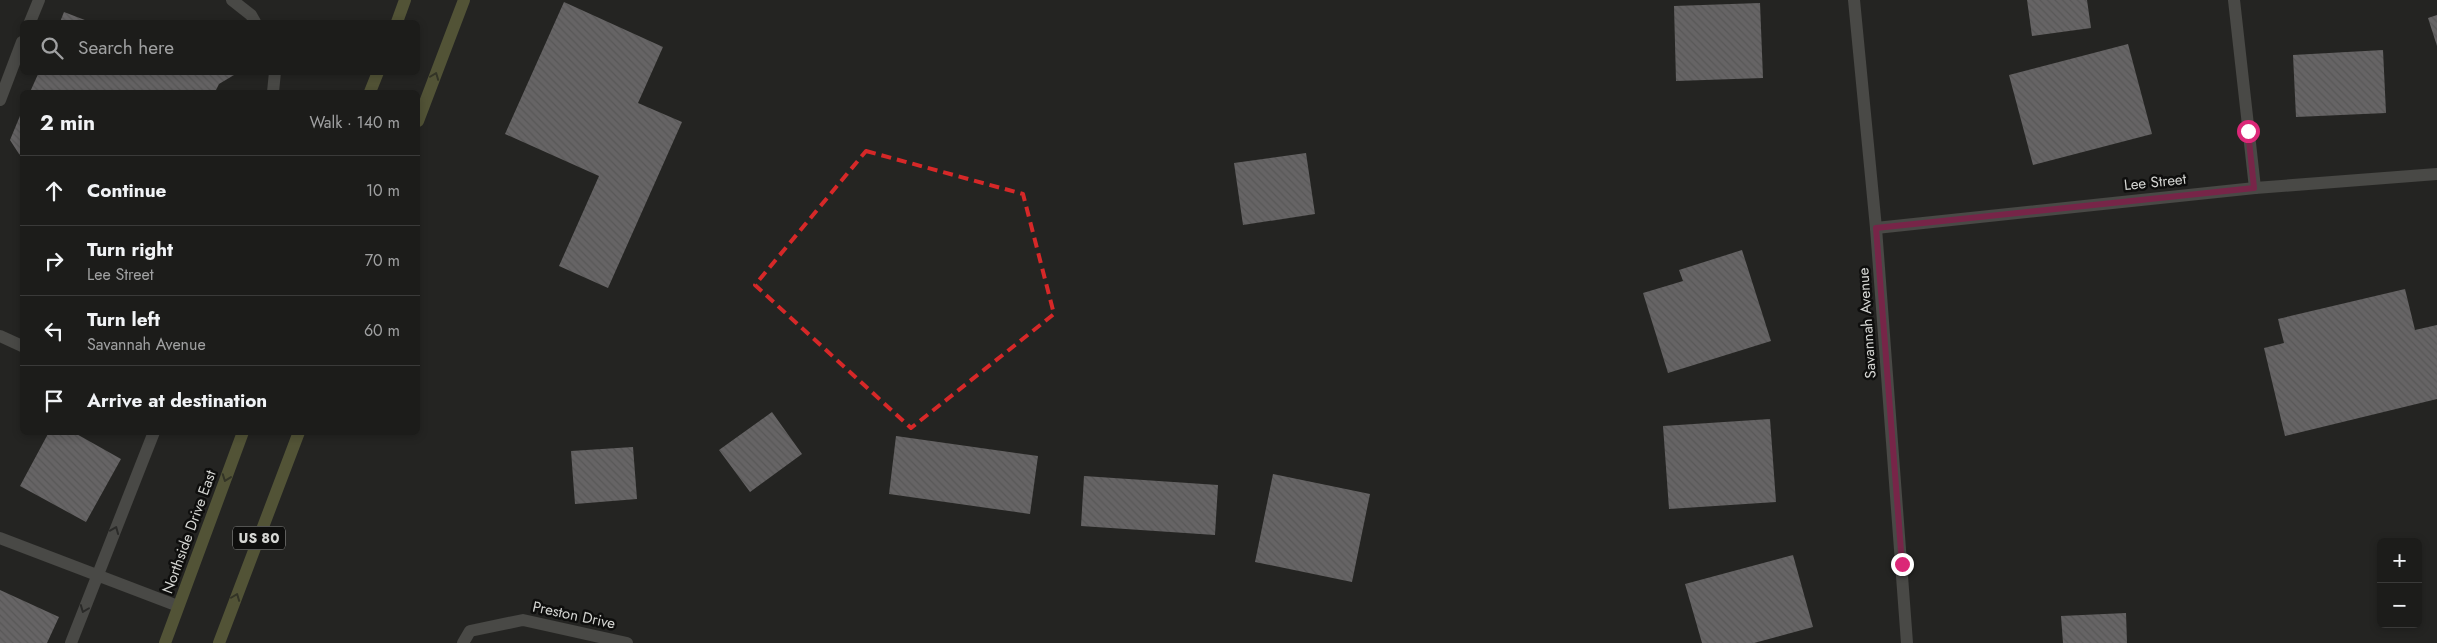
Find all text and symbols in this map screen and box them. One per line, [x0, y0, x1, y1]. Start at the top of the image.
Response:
search box [20, 20, 420, 75]
icon: search [38, 34, 66, 62]
text: Search here [78, 34, 174, 61]
one-way arrow [429, 72, 439, 81]
text: 2 min [40, 108, 95, 138]
text: Walk · 140 m [310, 111, 400, 134]
route start [2237, 120, 2260, 143]
street label: Lee Street [2123, 168, 2188, 196]
icon: ahead [40, 177, 68, 205]
text: Continue [87, 177, 166, 204]
text: 10 m [366, 179, 400, 202]
text: Turn right [87, 236, 173, 263]
icon: right [40, 247, 68, 275]
text: 70 m [365, 249, 400, 272]
text: Lee Street [87, 263, 154, 286]
street label: Savannah Avenue [1852, 266, 1882, 379]
text: Turn left [87, 306, 160, 333]
icon: left [40, 317, 68, 345]
text: 60 m [364, 319, 400, 342]
text: Savannah Avenue [87, 333, 206, 356]
icon: arrive [40, 387, 68, 415]
text: Arrive at destination [87, 387, 267, 414]
street label: Northside Drive East [156, 467, 222, 597]
one-way arrow [222, 473, 232, 482]
one-way arrow [109, 526, 119, 535]
road number: US 80 [233, 526, 285, 550]
map controls [2377, 538, 2422, 628]
button: + [2377, 538, 2422, 583]
route end [1891, 553, 1914, 576]
button: − [2377, 583, 2422, 628]
one-way arrow [230, 594, 240, 602]
street label: Preston Drive [531, 595, 618, 635]
one-way arrow [80, 604, 90, 613]

